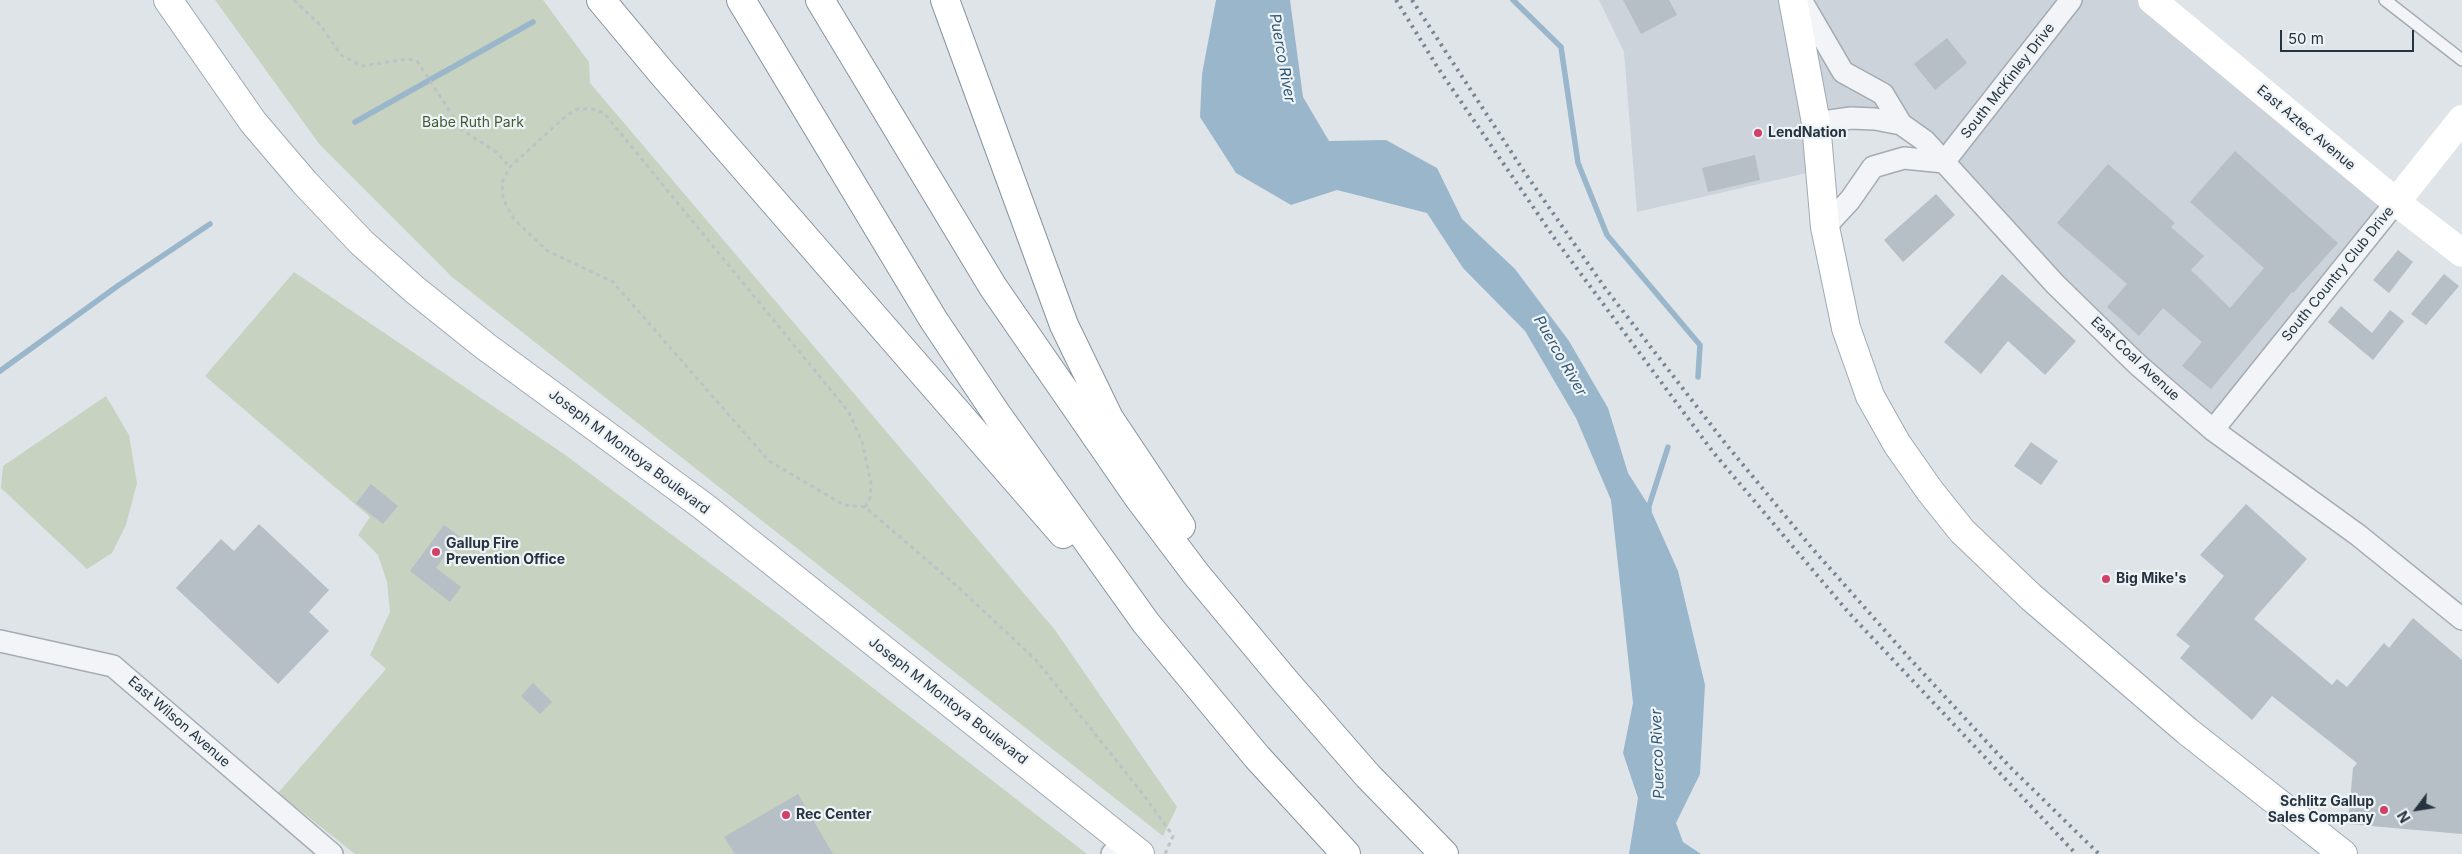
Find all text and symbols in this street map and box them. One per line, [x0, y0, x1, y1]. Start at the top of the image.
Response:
water label: Puerco River [1265, 12, 1299, 104]
street label: South McKinley Drive [1958, 20, 2058, 142]
scale bar [2282, 20, 2416, 52]
text: 50 m [2288, 29, 2324, 48]
street label: East Aztec Avenue [2253, 82, 2359, 174]
park label: Babe Ruth Park [422, 115, 524, 131]
place label: LendNation [1768, 125, 1847, 141]
marker: LendNation [1752, 127, 1764, 139]
street label: South Country Club Drive [2278, 203, 2398, 345]
water label: Puerco River [1530, 313, 1590, 399]
street label: East Coal Avenue [2087, 314, 2183, 404]
street label: Joseph M Montoya Boulevard [545, 386, 713, 518]
place label: Gallup Fire Prevention Office [446, 536, 565, 568]
marker: Gallup Fire Prevention Office [430, 546, 442, 558]
place label: Big Mike's [2116, 571, 2186, 587]
marker: Big Mike's [2100, 573, 2112, 585]
street label: Joseph M Montoya Boulevard [865, 634, 1031, 768]
street label: East Wilson Avenue [124, 673, 234, 771]
water label: Puerco River [1647, 709, 1669, 799]
north arrow [2392, 784, 2442, 834]
place label: Schlitz Gallup Sales Company [2268, 794, 2374, 826]
marker: Schlitz Gallup Sales Company [2378, 804, 2390, 816]
place label: Rec Center [796, 807, 871, 823]
text: N [2394, 808, 2414, 826]
marker: Rec Center [780, 809, 792, 821]

